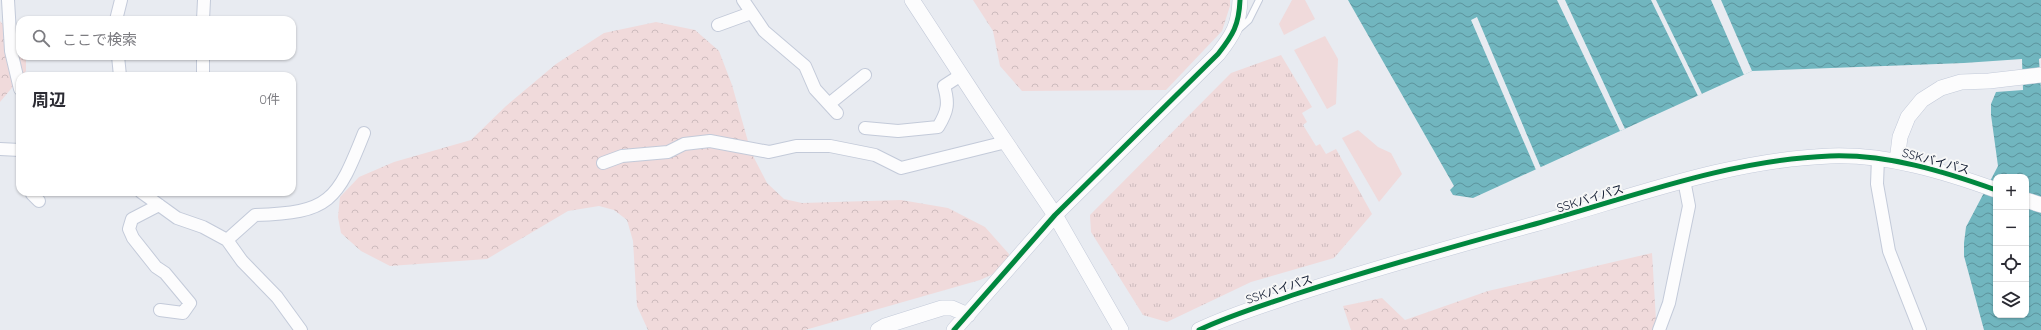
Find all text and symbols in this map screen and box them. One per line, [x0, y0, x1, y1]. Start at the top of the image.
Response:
search box [16, 16, 296, 60]
icon: search [30, 27, 52, 49]
text: ここで検索 [62, 30, 137, 49]
text: 周辺 [32, 89, 66, 110]
text: 0件 [259, 91, 280, 107]
street label: SSKバイパス [1901, 145, 1971, 177]
map controls [1993, 174, 2029, 318]
button: + [1993, 174, 2029, 210]
street label: SSKバイパス [1555, 181, 1625, 215]
button: − [1993, 210, 2029, 246]
button: locate [1993, 246, 2029, 282]
street label: SSKバイパス [1244, 271, 1314, 307]
button: layers [1993, 282, 2029, 318]

